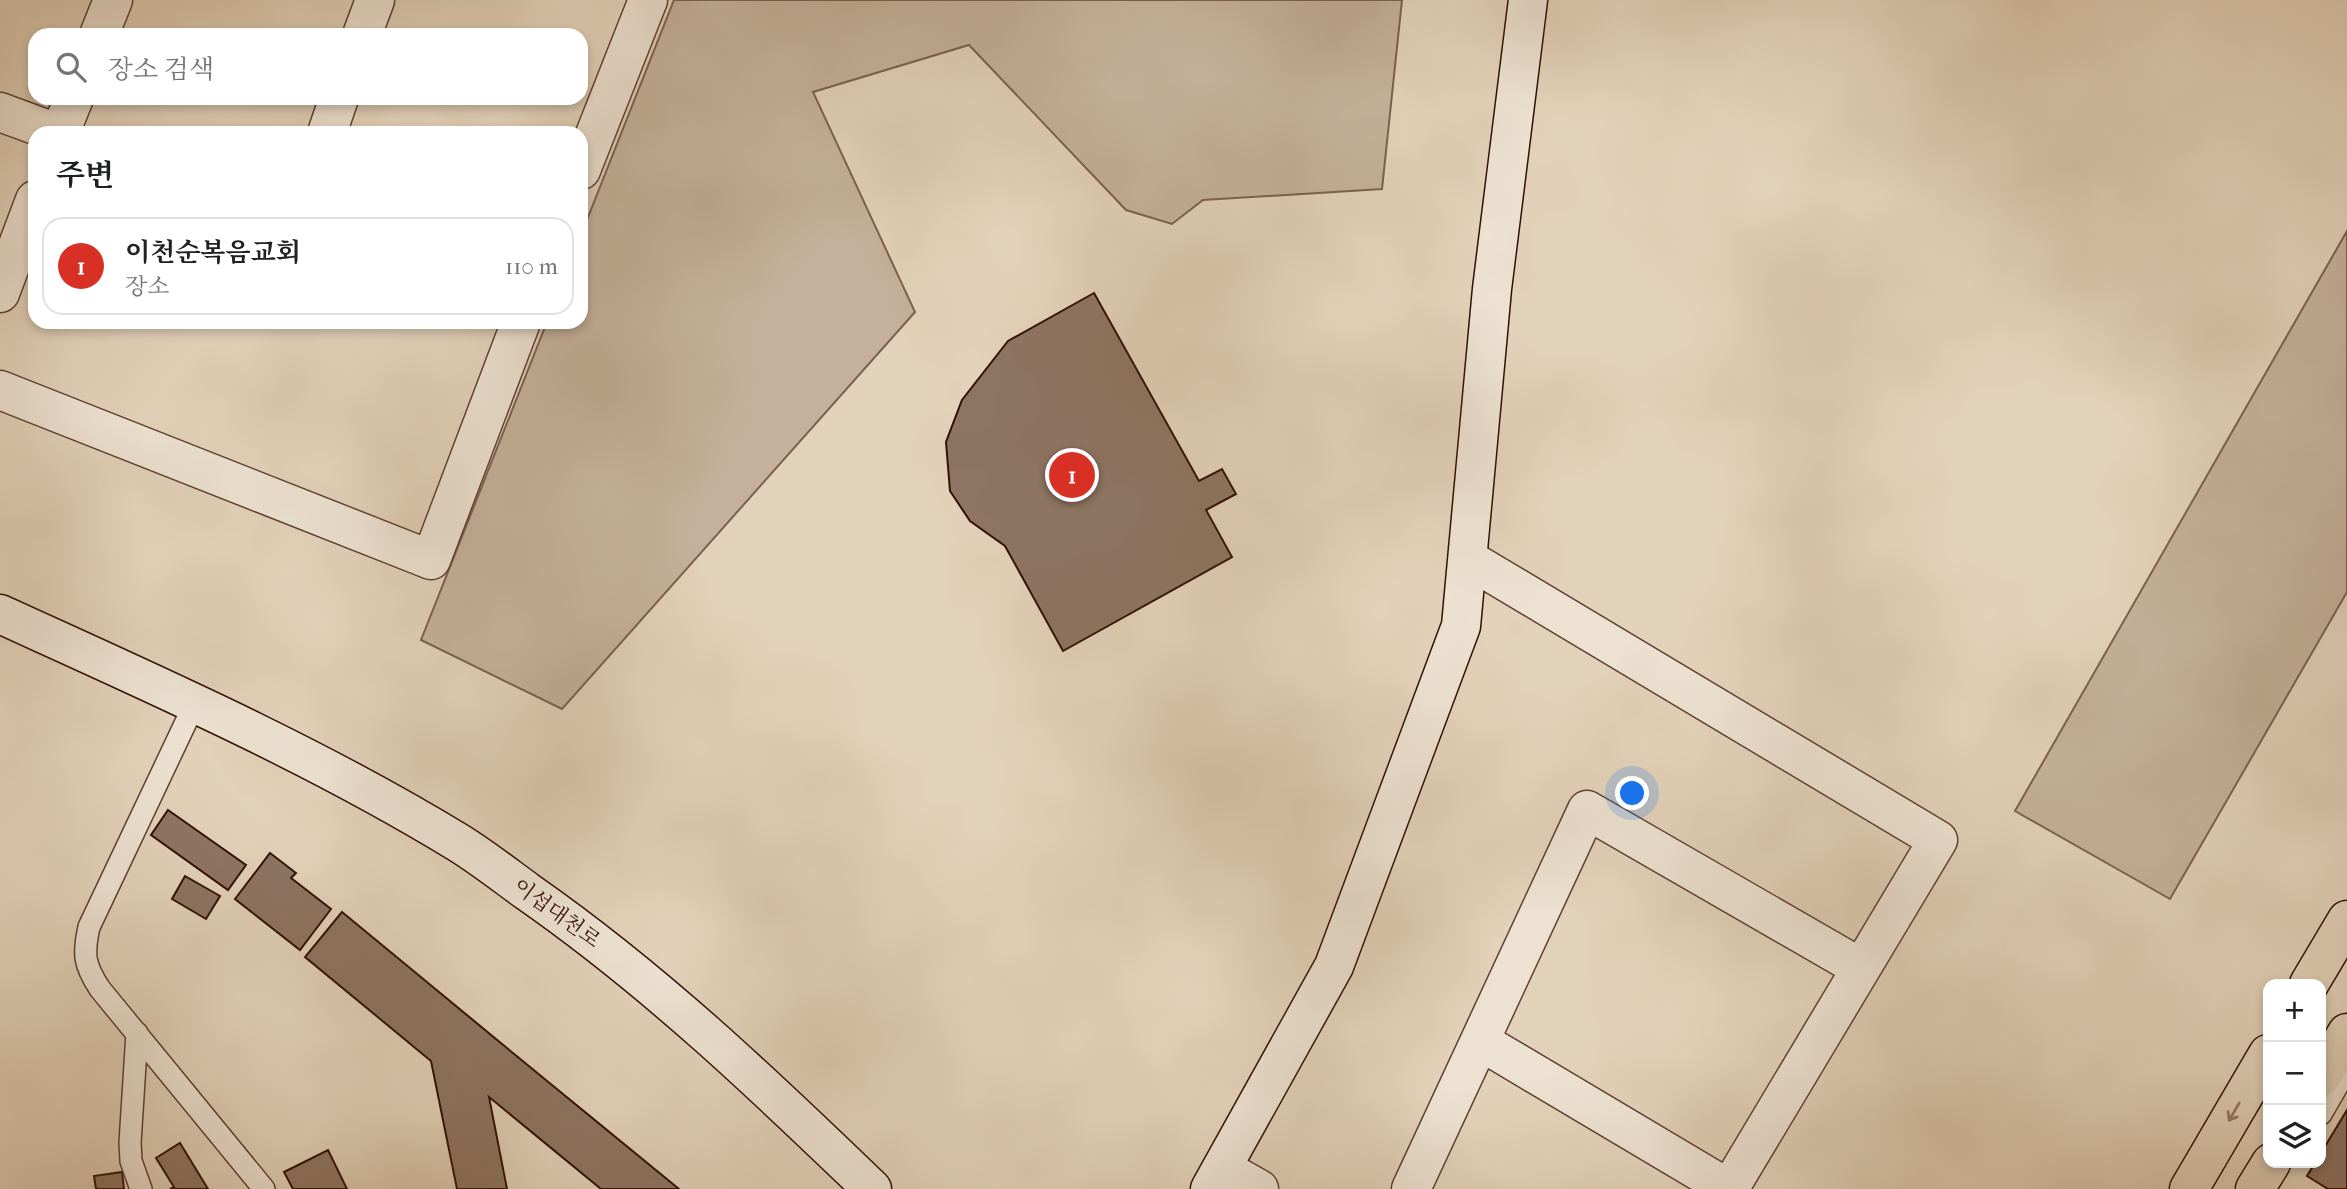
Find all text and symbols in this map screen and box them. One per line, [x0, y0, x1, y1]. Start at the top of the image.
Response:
search box [28, 28, 588, 105]
icon: search [52, 48, 90, 86]
text: 장소 검색 [108, 54, 214, 85]
text: 주변 [56, 158, 114, 193]
text: 이천순복음교회 [125, 237, 301, 268]
text: 1 [77, 253, 85, 280]
text: 110 m [505, 253, 558, 280]
text: 장소 [125, 273, 169, 300]
pin: 1 [1049, 449, 1095, 501]
your location [1615, 776, 1649, 810]
street label: 이섭대천로 [509, 873, 605, 953]
map controls [2263, 979, 2326, 1168]
button: + [2263, 979, 2326, 1042]
button: − [2263, 1042, 2326, 1105]
one-way arrow [2226, 1102, 2240, 1122]
button: layers [2263, 1105, 2326, 1168]

